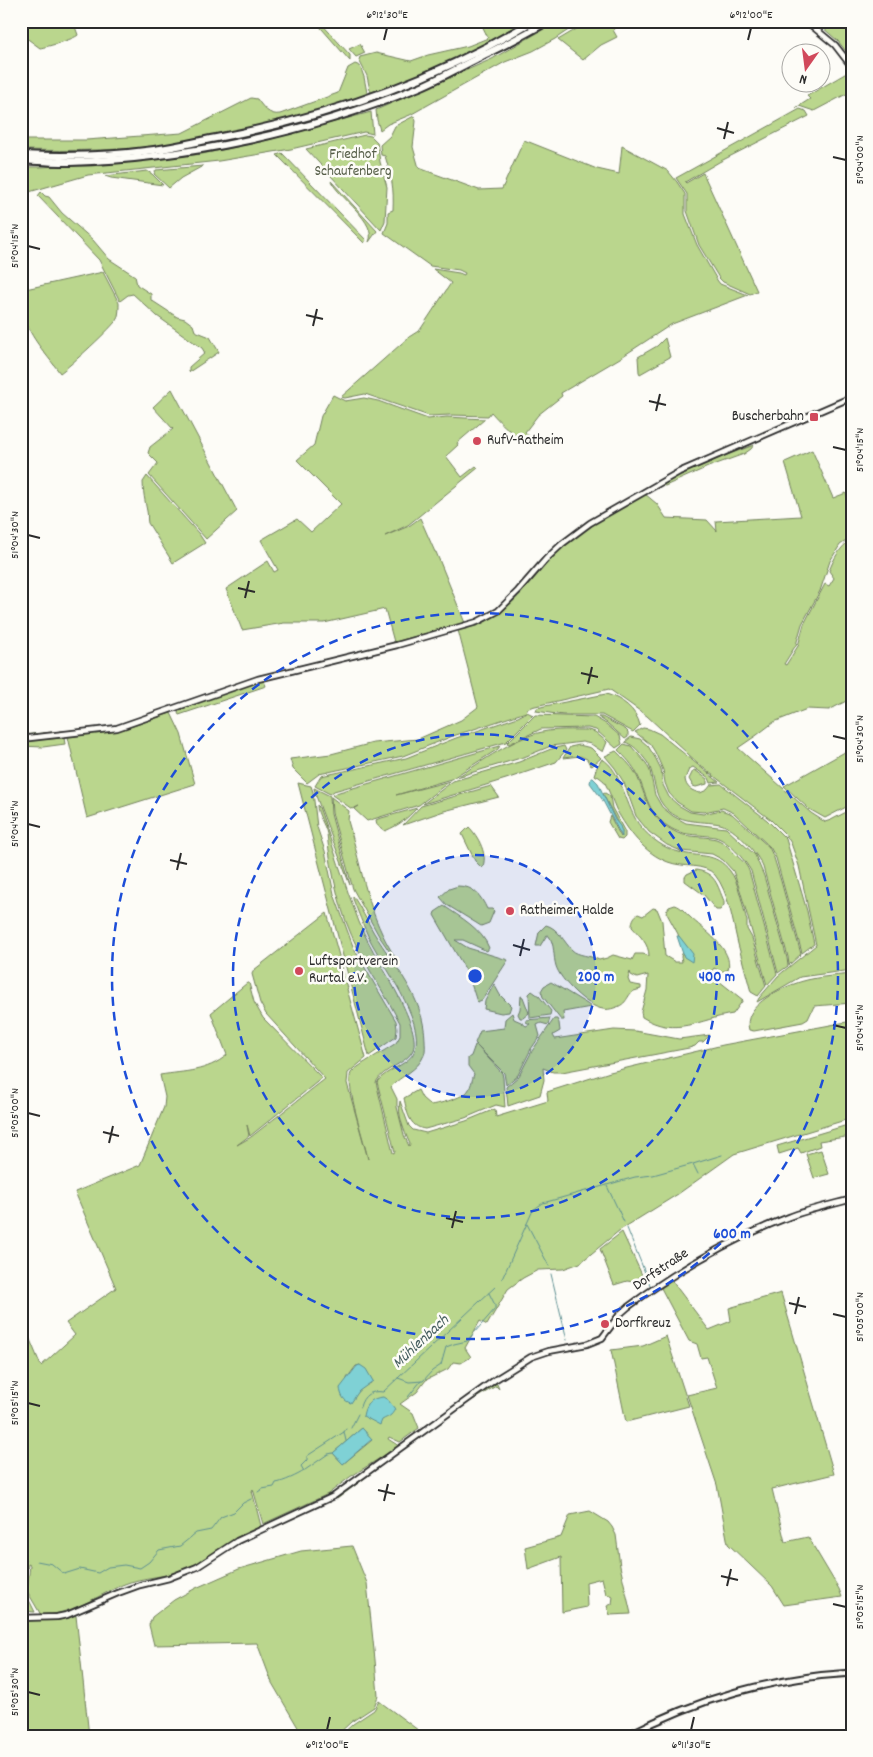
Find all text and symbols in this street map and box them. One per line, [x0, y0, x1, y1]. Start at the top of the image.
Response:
text: 6°12'30"E [366, 7, 408, 24]
text: 6°12'00"E [730, 7, 773, 24]
north arrow [780, 42, 830, 92]
text: N [797, 68, 809, 89]
text: 51°04'00"N [852, 135, 869, 185]
park label: Friedhof Schaufenberg [314, 144, 392, 183]
text: 51°04'15"N [7, 224, 24, 268]
place label: Buscherbahn [732, 406, 804, 428]
marker: Buscherbahn [808, 411, 820, 423]
text: 51°04'15"N [852, 428, 869, 472]
place label: RufV-Ratheim [487, 430, 564, 452]
marker: RufV-Ratheim [471, 435, 483, 447]
text: 51°04'30"N [7, 511, 24, 559]
text: 51°04'30"N [852, 715, 869, 763]
text: 51°04'45"N [7, 801, 24, 847]
place label: Ratheimer Halde [520, 900, 614, 922]
marker: Ratheimer Halde [504, 905, 516, 917]
place label: Luftsportverein Rurtal e.V. [309, 951, 398, 990]
marker: Luftsportverein Rurtal e.V. [293, 965, 305, 977]
centre of rings [466, 967, 484, 985]
text: 200 m [578, 967, 614, 989]
text: 400 m [699, 967, 735, 989]
text: 51°04'45"N [852, 1005, 869, 1051]
text: 51°05'00"N [7, 1088, 24, 1138]
text: 600 m [713, 1224, 751, 1246]
street label: Dorfstraße [629, 1243, 694, 1297]
text: 51°05'00"N [852, 1292, 869, 1342]
water label: Mühlenbach [388, 1309, 455, 1374]
place label: Dorfkreuz [615, 1313, 671, 1335]
marker: Dorfkreuz [599, 1318, 611, 1330]
text: 51°05'15"N [7, 1380, 24, 1425]
text: 51°05'15"N [852, 1584, 869, 1629]
text: 51°05'30"N [7, 1668, 24, 1716]
text: 6°12'00"E [306, 1737, 349, 1754]
text: 6°11'30"E [672, 1737, 711, 1754]

